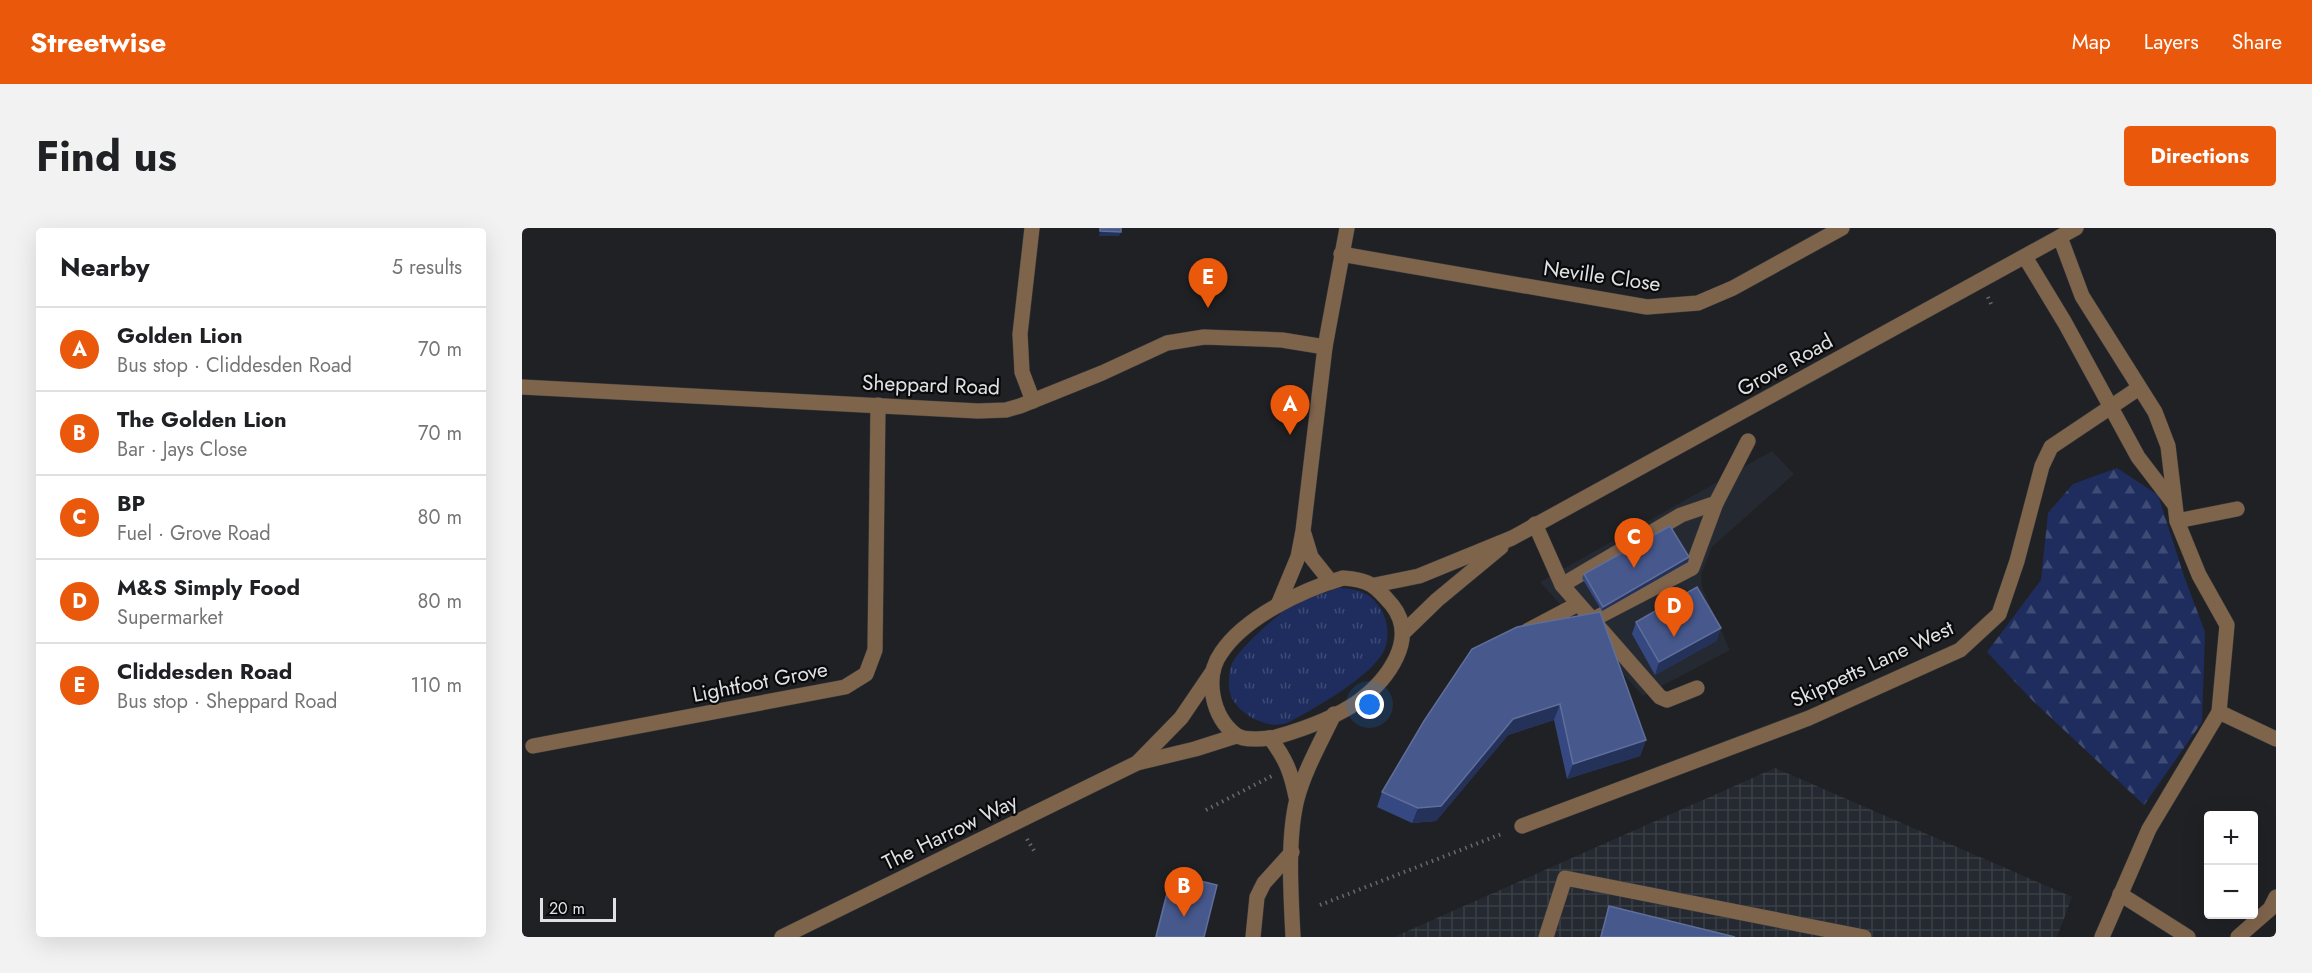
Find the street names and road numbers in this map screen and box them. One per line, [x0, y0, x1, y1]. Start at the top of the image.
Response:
street label: Neville Close [1541, 253, 1663, 299]
street label: Grove Road [1732, 326, 1838, 404]
street label: Sheppard Road [861, 368, 1001, 402]
street label: Skippetts Lane West [1785, 613, 1959, 715]
street label: Lightfoot Grove [690, 654, 830, 710]
street label: The Harrow Way [877, 786, 1023, 878]

